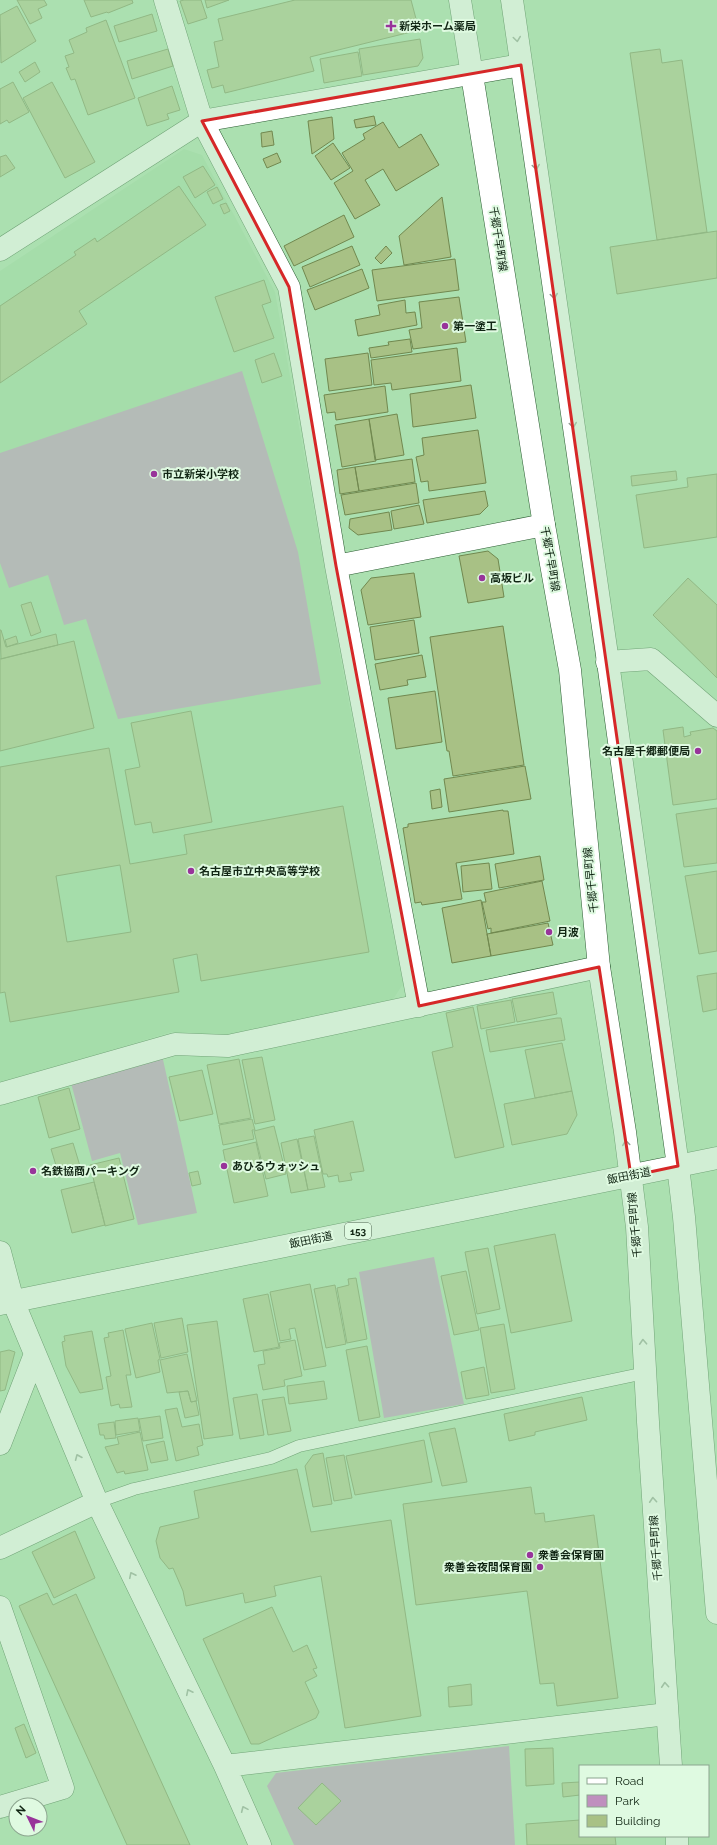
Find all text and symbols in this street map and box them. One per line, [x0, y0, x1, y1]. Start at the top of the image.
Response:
place label: 新栄ホーム薬局 [399, 20, 476, 33]
marker: 新栄ホーム薬局 [386, 21, 396, 31]
one-way arrow [512, 36, 521, 42]
one-way arrow [531, 164, 540, 170]
street label: 千郷千早町線 [486, 205, 510, 273]
one-way arrow [549, 293, 558, 299]
place label: 第一塗工 [453, 320, 497, 333]
marker: 第一塗工 [440, 321, 450, 331]
one-way arrow [568, 422, 577, 428]
place label: 市立新栄小学校 [162, 468, 239, 481]
marker: 市立新栄小学校 [149, 469, 159, 479]
street label: 千郷千早町線 [538, 525, 562, 593]
place label: 高坂ビル [490, 572, 534, 585]
marker: 高坂ビル [477, 573, 487, 583]
place label: 名古屋千郷郵便局 [602, 745, 690, 758]
marker: 名古屋千郷郵便局 [693, 746, 703, 756]
street label: 千郷千早町線 [581, 847, 601, 913]
place label: 名古屋市立中央高等学校 [199, 865, 320, 878]
marker: 名古屋市立中央高等学校 [186, 866, 196, 876]
place label: 月波 [557, 926, 579, 939]
marker: 月波 [544, 927, 554, 937]
one-way arrow [622, 1140, 631, 1146]
place label: あひるウォッシュ [232, 1160, 320, 1173]
marker: あひるウォッシュ [219, 1161, 229, 1171]
place label: 名鉄協商パーキング [41, 1165, 140, 1178]
street label: 飯田街道 [606, 1165, 652, 1187]
marker: 名鉄協商パーキング [28, 1166, 38, 1176]
street label: 千郷千早町線 [626, 1192, 644, 1258]
road number: 153 [345, 1223, 371, 1239]
street label: 飯田街道 [288, 1229, 334, 1251]
one-way arrow [639, 1339, 648, 1345]
one-way arrow [75, 1453, 83, 1460]
one-way arrow [649, 1497, 658, 1503]
street label: 千郷千早町線 [647, 1515, 665, 1581]
place label: 衆善会保育園 [538, 1549, 604, 1562]
marker: 衆善会保育園 [525, 1550, 535, 1560]
place label: 衆善会夜間保育園 [444, 1561, 532, 1574]
marker: 衆善会夜間保育園 [535, 1562, 545, 1572]
one-way arrow [130, 1571, 137, 1579]
one-way arrow [661, 1682, 670, 1688]
one-way arrow [186, 1689, 194, 1696]
legend [579, 1765, 709, 1837]
text: Road [615, 1774, 644, 1788]
text: Park [615, 1794, 640, 1808]
north arrow [8, 1797, 48, 1837]
text: N [13, 1803, 29, 1818]
one-way arrow [241, 1806, 249, 1813]
text: Building [615, 1814, 661, 1828]

